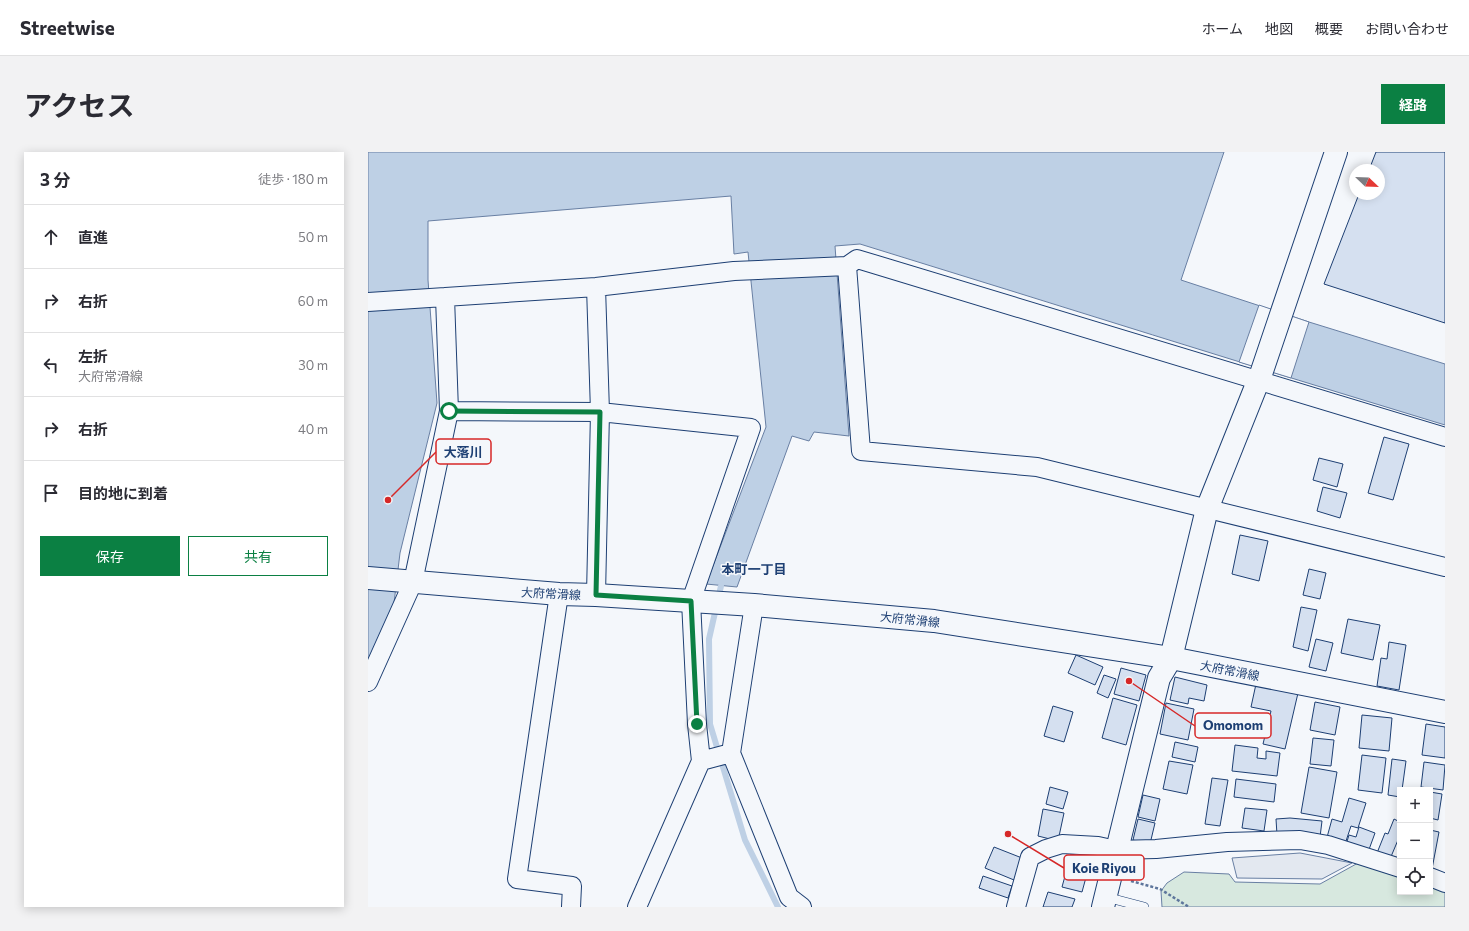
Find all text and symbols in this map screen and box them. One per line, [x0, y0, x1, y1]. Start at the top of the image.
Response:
text: Streetwise [20, 16, 115, 39]
text: ホーム [1201, 20, 1243, 37]
text: 地図 [1265, 20, 1293, 37]
text: 概要 [1315, 20, 1343, 37]
text: お問い合わせ [1365, 20, 1449, 37]
button: 経路 [1381, 84, 1445, 124]
text: アクセス [24, 88, 135, 122]
north arrow [1349, 164, 1385, 200]
text: 3 分 [40, 169, 70, 190]
text: 徒歩 · 180 m [258, 171, 328, 187]
icon: ahead [40, 226, 62, 248]
text: 直進 [78, 228, 108, 246]
text: 50 m [298, 229, 328, 245]
icon: right [40, 290, 62, 312]
text: 右折 [78, 292, 108, 310]
text: 60 m [298, 293, 328, 309]
text: 左折 [78, 347, 108, 365]
icon: left [40, 354, 62, 376]
text: 30 m [298, 357, 328, 373]
text: 大府常滑線 [78, 368, 143, 384]
route start [440, 402, 458, 420]
icon: right [40, 418, 62, 440]
text: 右折 [78, 420, 108, 438]
text: 40 m [298, 421, 328, 437]
callout: 大落川 [436, 439, 491, 464]
text: 大落川 [443, 444, 483, 460]
icon: arrive [40, 482, 62, 504]
text: 目的地に到着 [78, 484, 168, 502]
button: 保存 [40, 536, 180, 576]
button: 共有 [188, 536, 328, 576]
district label: 本町一丁目 [721, 561, 787, 577]
street label: 大府常滑線 [521, 584, 581, 602]
street label: 大府常滑線 [879, 609, 941, 629]
street label: 大府常滑線 [1199, 657, 1261, 683]
callout: Omomom [1195, 713, 1271, 738]
route end [688, 715, 706, 733]
text: Omomom [1203, 717, 1263, 733]
map controls [1397, 787, 1433, 895]
button: + [1397, 787, 1433, 823]
button: − [1397, 823, 1433, 859]
callout: Koie Riyou [1064, 855, 1144, 880]
button: locate [1397, 859, 1433, 895]
text: Koie Riyou [1072, 860, 1136, 876]

